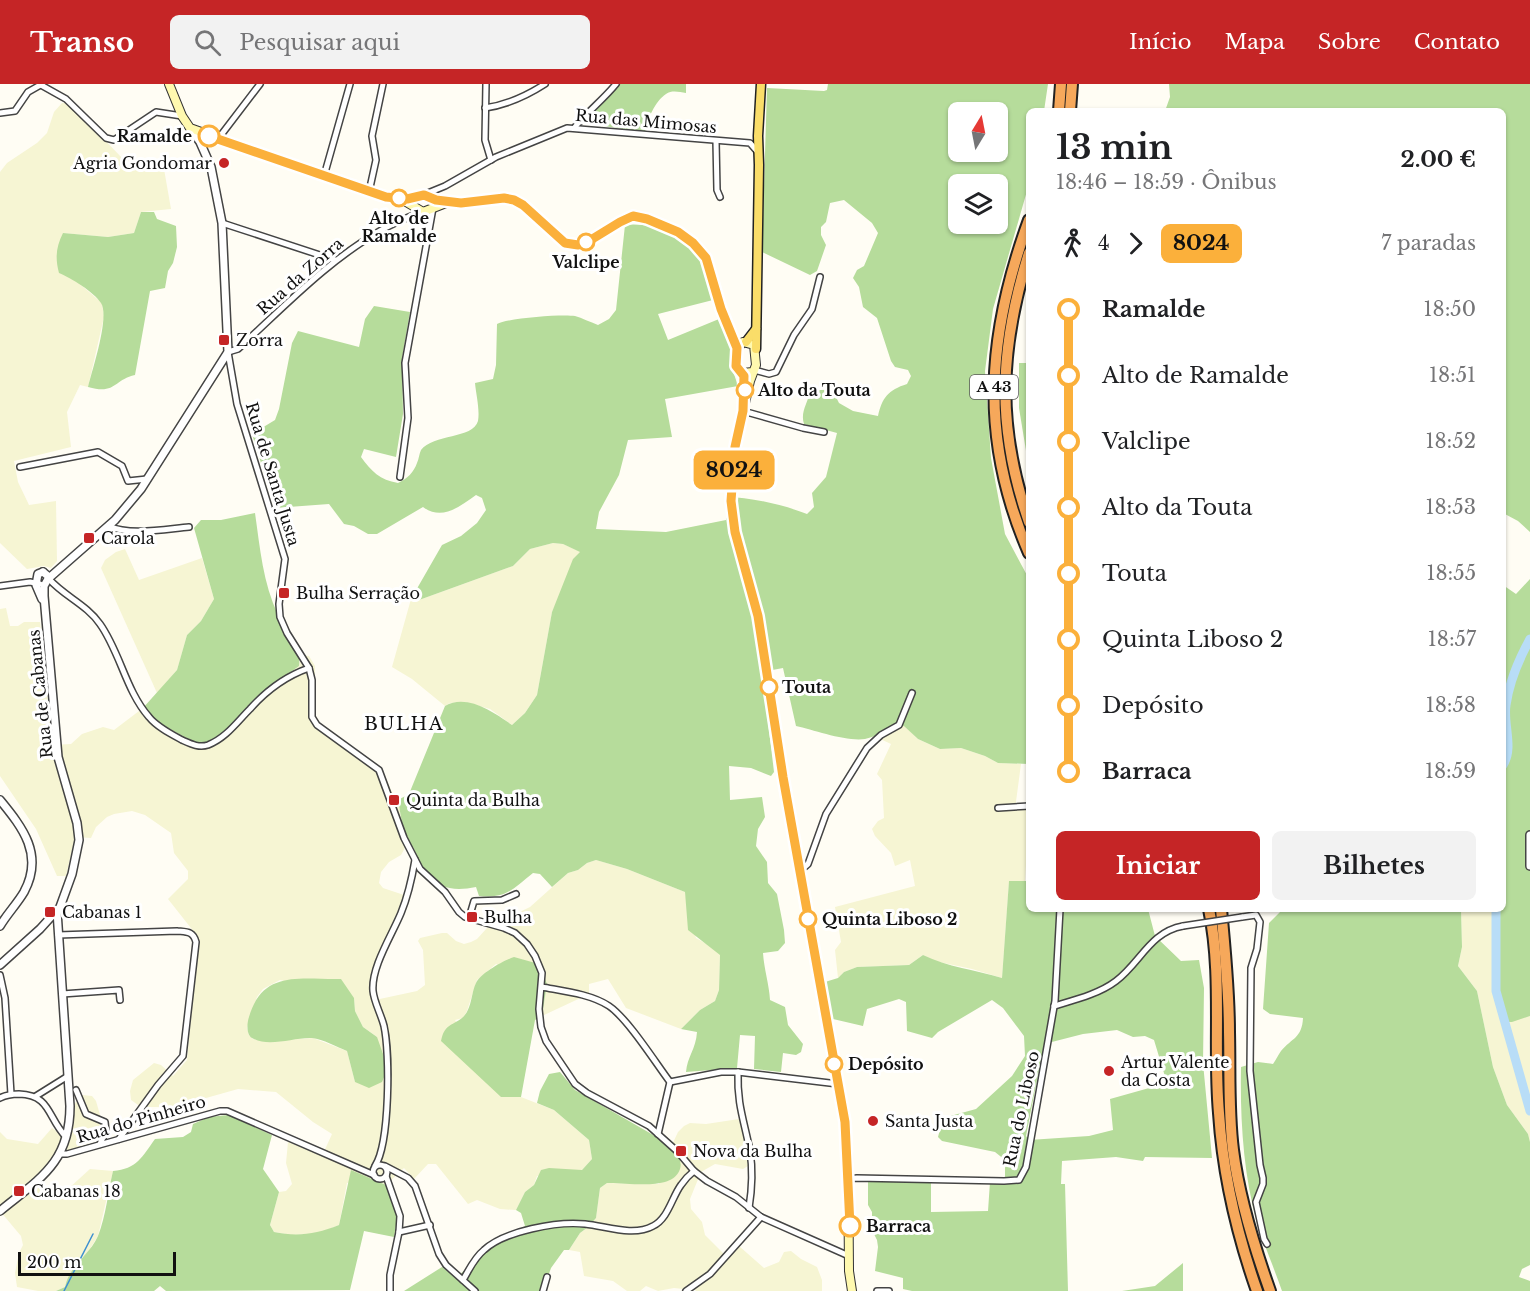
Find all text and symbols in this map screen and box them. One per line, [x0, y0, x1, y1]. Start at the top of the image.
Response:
search box [170, 15, 590, 69]
text: Transo [30, 25, 134, 60]
icon: search [191, 26, 224, 59]
text: Pesquisar aqui [239, 29, 400, 56]
text: Início [1129, 29, 1191, 55]
text: Mapa [1224, 29, 1285, 55]
text: Sobre [1318, 29, 1381, 55]
text: Contato [1414, 29, 1500, 55]
north arrow [948, 102, 1008, 162]
map controls [948, 102, 1008, 234]
street label: Rua das Mimosas [574, 105, 718, 137]
marker: Ramalde [198, 125, 220, 147]
place label: Ramalde [117, 126, 192, 146]
text: 13 min [1056, 127, 1173, 168]
text: 2.00 € [1401, 146, 1476, 173]
place label: Agria Gondomar [72, 153, 212, 173]
marker: Agria Gondomar [217, 156, 231, 170]
text: 18:46 – 18:59 · Ônibus [1056, 170, 1276, 194]
button: layers [948, 174, 1008, 234]
marker: Alto de Ramalde [390, 189, 408, 207]
place label: Alto de Ramalde [361, 208, 437, 246]
icon: walk [1056, 227, 1089, 260]
icon: forward [1119, 227, 1152, 260]
text: 8024 [1173, 230, 1230, 256]
text: 4 [1098, 231, 1110, 255]
text: 7 paradas [1381, 231, 1476, 255]
street label: Rua da Zorra [253, 233, 347, 319]
marker: Valclipe [577, 233, 595, 251]
place label: Valclipe [551, 252, 620, 272]
text: Ramalde [1102, 296, 1205, 323]
text: 18:50 [1424, 297, 1476, 321]
place label: Zorra [236, 330, 283, 350]
marker: Zorra [217, 333, 231, 347]
text: Alto de Ramalde [1102, 362, 1289, 389]
text: 18:51 [1429, 363, 1476, 387]
road number: A 43 [970, 375, 1018, 399]
place label: Alto da Touta [757, 380, 871, 400]
marker: Alto da Touta [736, 381, 754, 399]
street label: Rua de Santa Justa [242, 400, 304, 549]
text: Valclipe [1102, 428, 1190, 455]
text: 18:52 [1426, 429, 1476, 453]
line badge: 8024 [692, 450, 776, 490]
text: 8024 [706, 457, 762, 483]
text: Alto da Touta [1102, 494, 1252, 521]
text: 18:53 [1426, 495, 1476, 519]
place label: Carola [101, 528, 155, 548]
marker: Carola [82, 531, 96, 545]
text: Touta [1102, 560, 1167, 587]
text: 18:55 [1427, 561, 1476, 585]
place label: Bulha Serração [296, 583, 420, 603]
marker: Bulha Serração [277, 586, 291, 600]
text: Quinta Liboso 2 [1102, 626, 1283, 653]
text: 18:57 [1428, 627, 1476, 651]
street label: Rua de Cabanas [23, 629, 57, 759]
place label: Touta [782, 677, 831, 697]
marker: Touta [760, 678, 778, 696]
text: Depósito [1102, 692, 1204, 719]
text: 18:58 [1426, 693, 1476, 717]
district label: BULHA [364, 713, 444, 735]
text: Barraca [1102, 758, 1192, 785]
text: 18:59 [1425, 759, 1476, 783]
place label: Quinta da Bulha [406, 790, 540, 810]
marker: Quinta da Bulha [387, 793, 401, 807]
button: Iniciar [1056, 831, 1260, 900]
button: Bilhetes [1272, 831, 1476, 900]
place label: Cabanas 1 [62, 902, 142, 922]
marker: Cabanas 1 [43, 905, 57, 919]
place label: Bulha [484, 907, 532, 927]
place label: Quinta Liboso 2 [822, 909, 957, 929]
marker: Bulha [465, 910, 479, 924]
marker: Quinta Liboso 2 [799, 910, 817, 928]
street label: Rua do Liboso [999, 1049, 1043, 1169]
place label: Artur Valente da Costa [1120, 1052, 1229, 1090]
place label: Depósito [848, 1054, 924, 1074]
marker: Depósito [825, 1055, 843, 1073]
marker: Artur Valente da Costa [1102, 1064, 1116, 1078]
street label: Rua do Pinheiro [74, 1091, 208, 1147]
place label: Santa Justa [885, 1111, 974, 1131]
marker: Santa Justa [866, 1114, 880, 1128]
place label: Nova da Bulha [693, 1141, 812, 1161]
marker: Nova da Bulha [674, 1144, 688, 1158]
place label: Cabanas 18 [31, 1181, 121, 1201]
marker: Cabanas 18 [12, 1184, 26, 1198]
marker: Barraca [839, 1215, 861, 1237]
place label: Barraca [866, 1216, 931, 1236]
scale bar [18, 1249, 176, 1276]
text: 200 m [27, 1252, 81, 1272]

